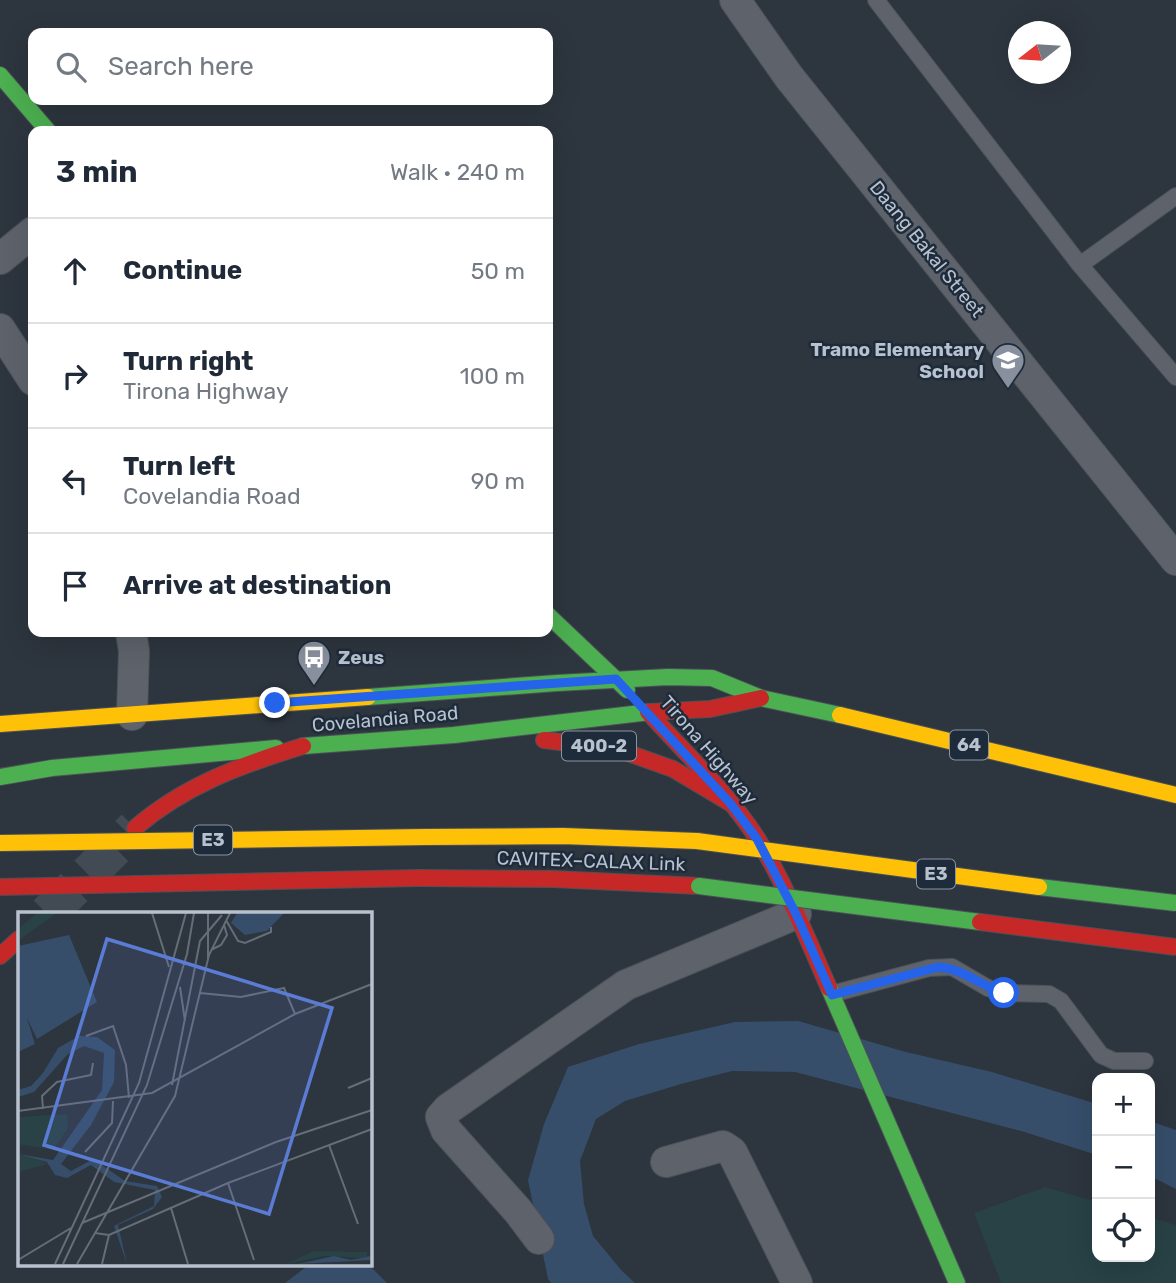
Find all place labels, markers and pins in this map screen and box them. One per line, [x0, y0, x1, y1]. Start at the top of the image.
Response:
place label: Tramo Elementary School [811, 338, 985, 383]
school or university icon: Tramo Elementary School [989, 341, 1027, 390]
bus stop icon: Zeus [295, 638, 333, 687]
place label: Zeus [338, 646, 384, 669]

